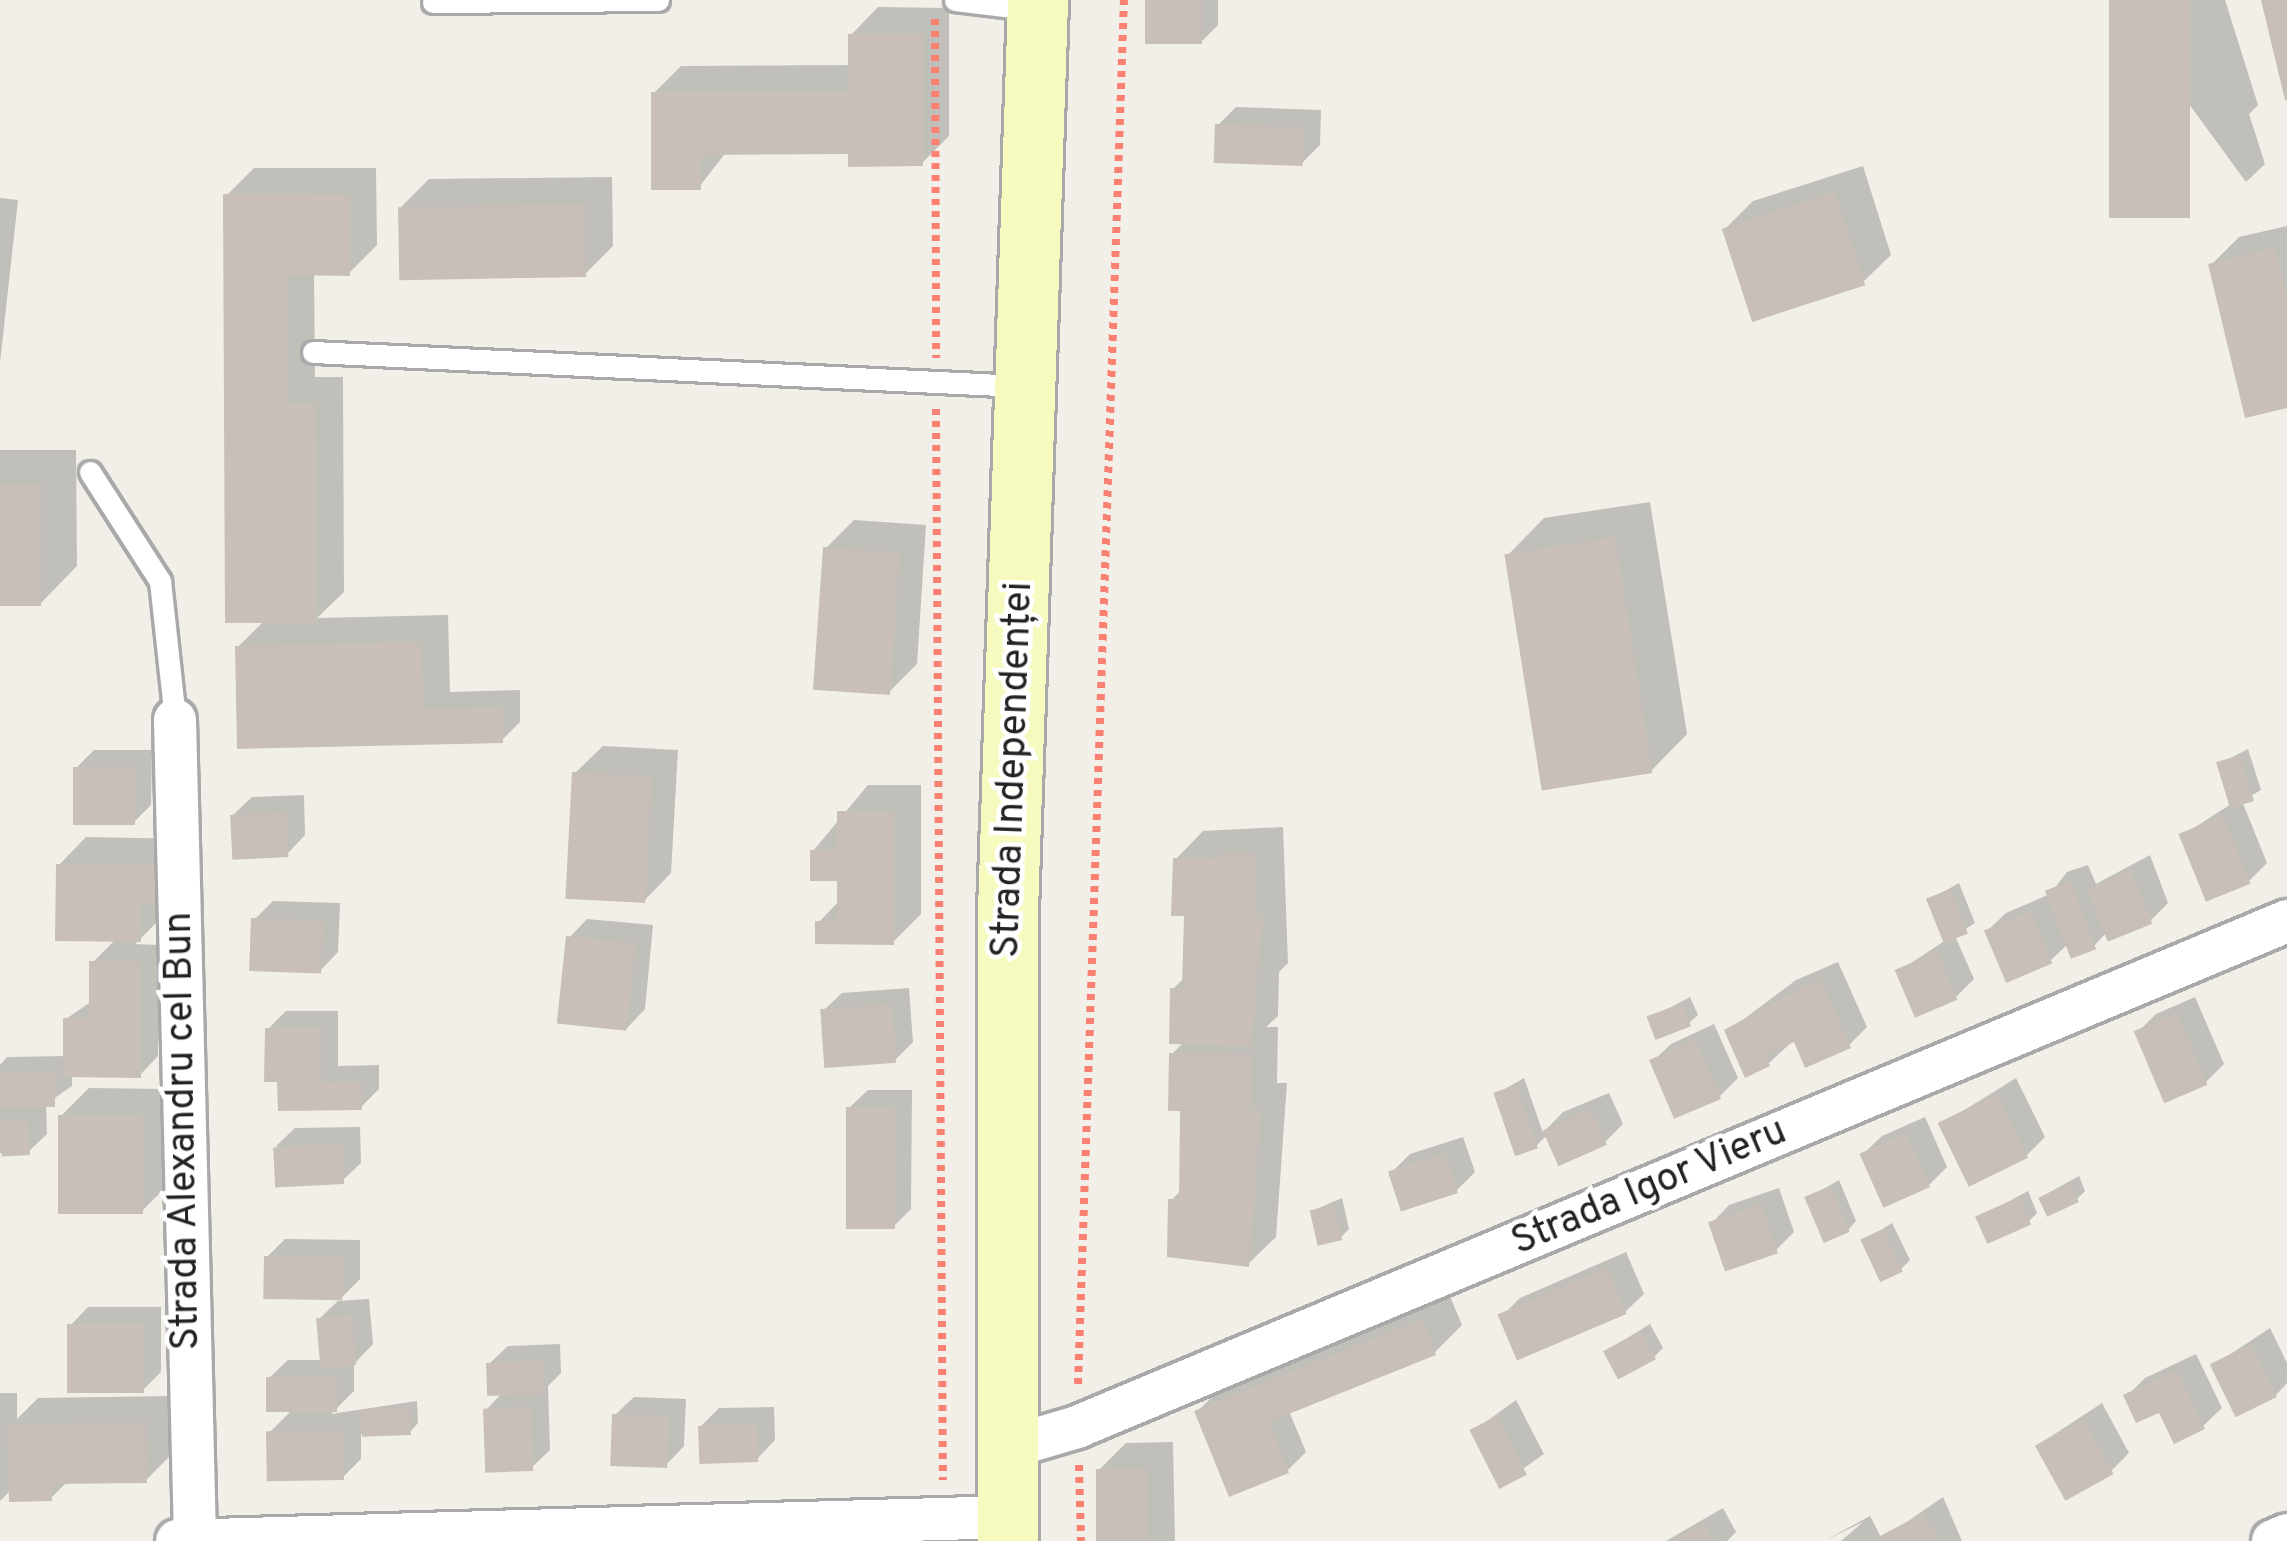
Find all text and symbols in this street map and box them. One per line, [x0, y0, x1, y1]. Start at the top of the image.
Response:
street label: Strada Independenței [985, 581, 1045, 959]
street label: Strada Alexandru cel Bun [158, 910, 212, 1352]
street label: Strada Igor Vieru [1505, 1110, 1795, 1268]

